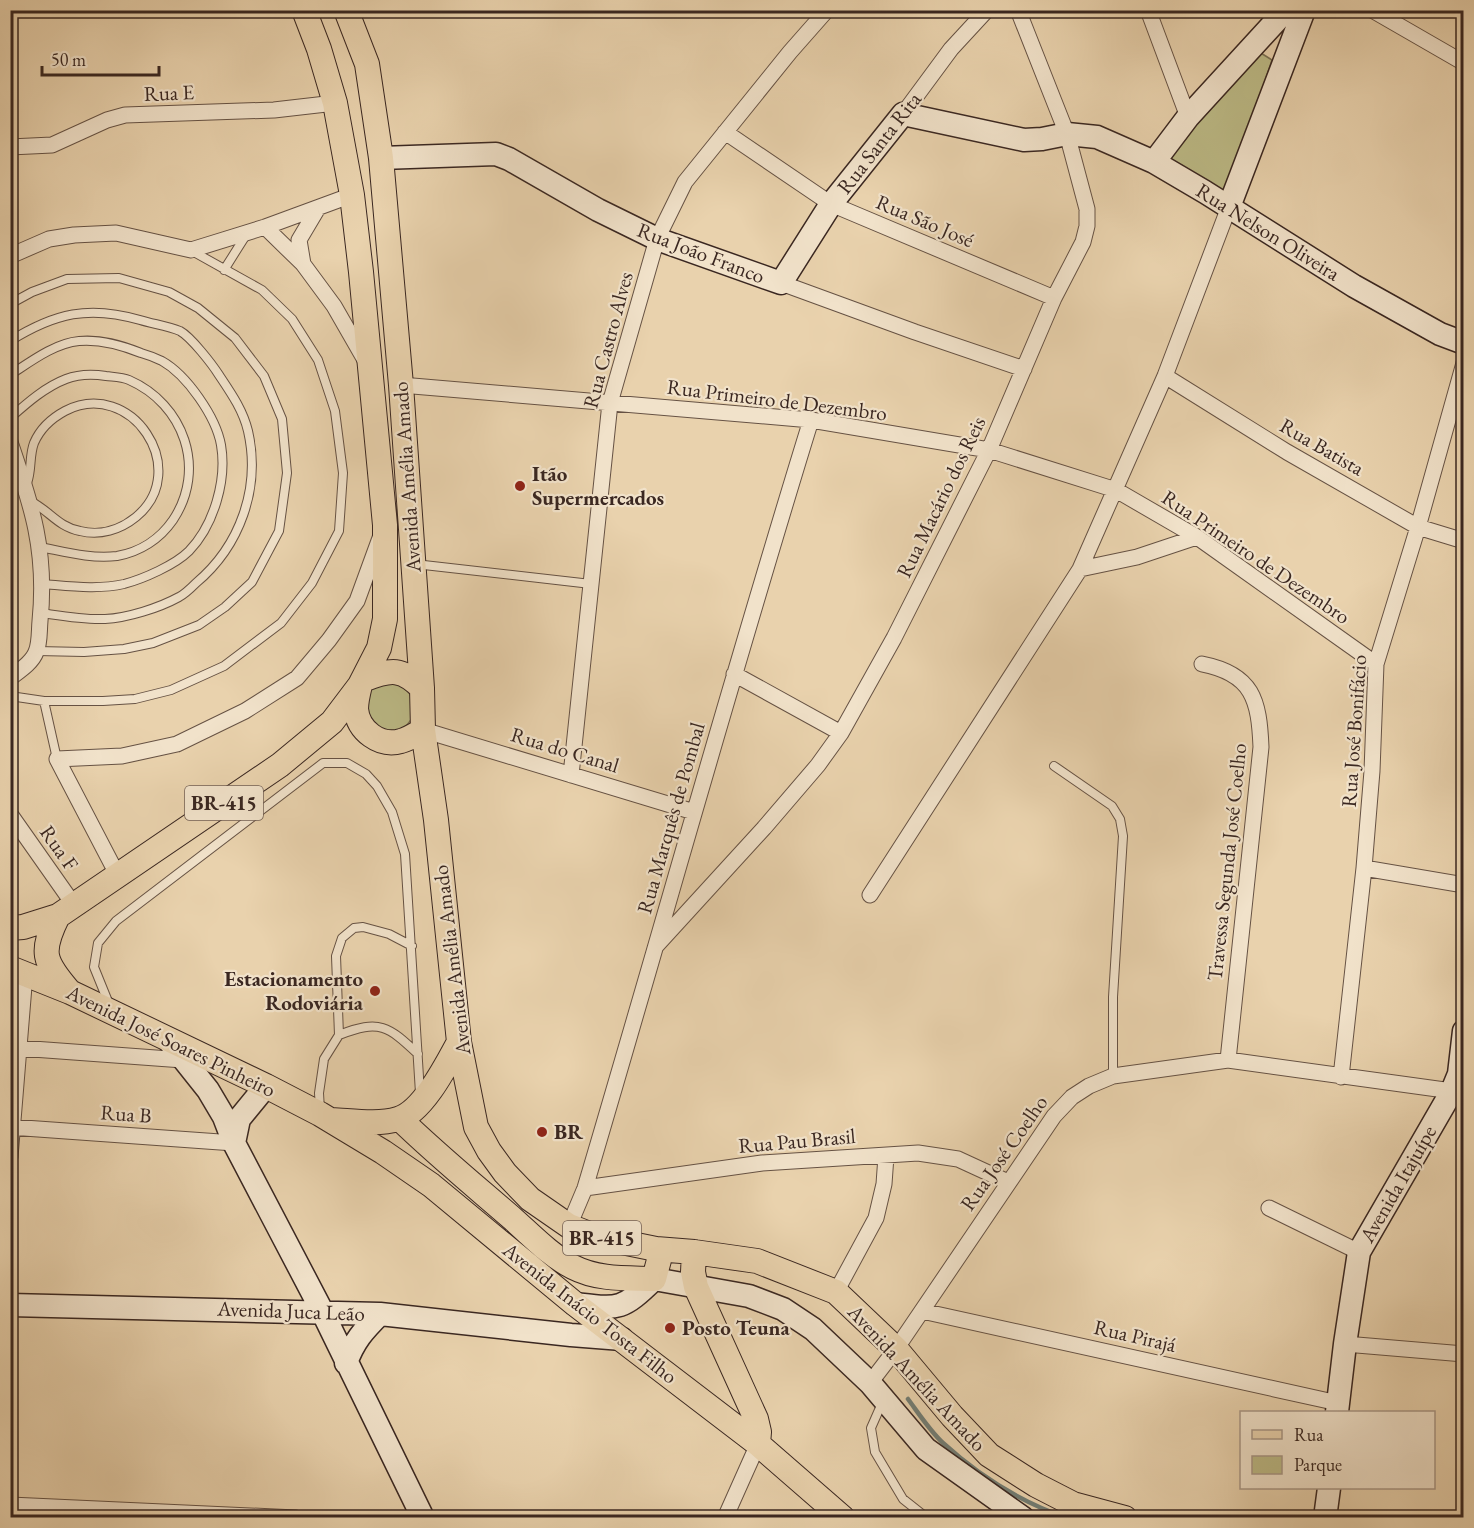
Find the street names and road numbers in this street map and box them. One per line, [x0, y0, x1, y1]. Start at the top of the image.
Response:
street label: Rua E [143, 78, 195, 107]
street label: Rua Santa Rita [830, 86, 927, 199]
street label: Rua Nelson Oliveira [1191, 177, 1346, 287]
street label: Rua São José [872, 188, 978, 253]
street label: Rua João Franco [634, 216, 769, 289]
street label: Rua Castro Alves [576, 269, 639, 411]
street label: Rua Primeiro de Dezembro [666, 373, 889, 426]
street label: Avenida Amélia Amado [386, 381, 427, 574]
street label: Rua Macário dos Reis [890, 412, 991, 582]
street label: Rua Batista [1275, 412, 1370, 482]
street label: Rua Primeiro de Dezembro [1157, 483, 1356, 630]
street label: Rua José Bonifácio [1335, 654, 1372, 808]
street label: Rua Marquês de Pombal [630, 719, 711, 917]
street label: Rua do Canal [508, 720, 622, 779]
street label: Travessa Segunda José Coelho [1201, 742, 1252, 982]
road number: BR-415 [185, 786, 263, 820]
street label: Rua F [34, 820, 85, 876]
street label: Avenida Amélia Amado [426, 863, 477, 1058]
street label: Avenida José Soares Pinheiro [61, 978, 280, 1103]
street label: Rua José Coelho [954, 1090, 1053, 1216]
street label: Rua B [100, 1098, 152, 1129]
street label: Avenida Itajuípe [1353, 1120, 1442, 1248]
street label: Rua Pau Brasil [737, 1122, 857, 1159]
road number: BR-415 [563, 1221, 641, 1255]
street label: Avenida Inácio Tosta Filho [497, 1235, 683, 1389]
street label: Avenida Juca Leão [216, 1294, 365, 1327]
street label: Avenida Amélia Amado [842, 1298, 993, 1457]
street label: Rua Pirajá [1091, 1313, 1180, 1358]

